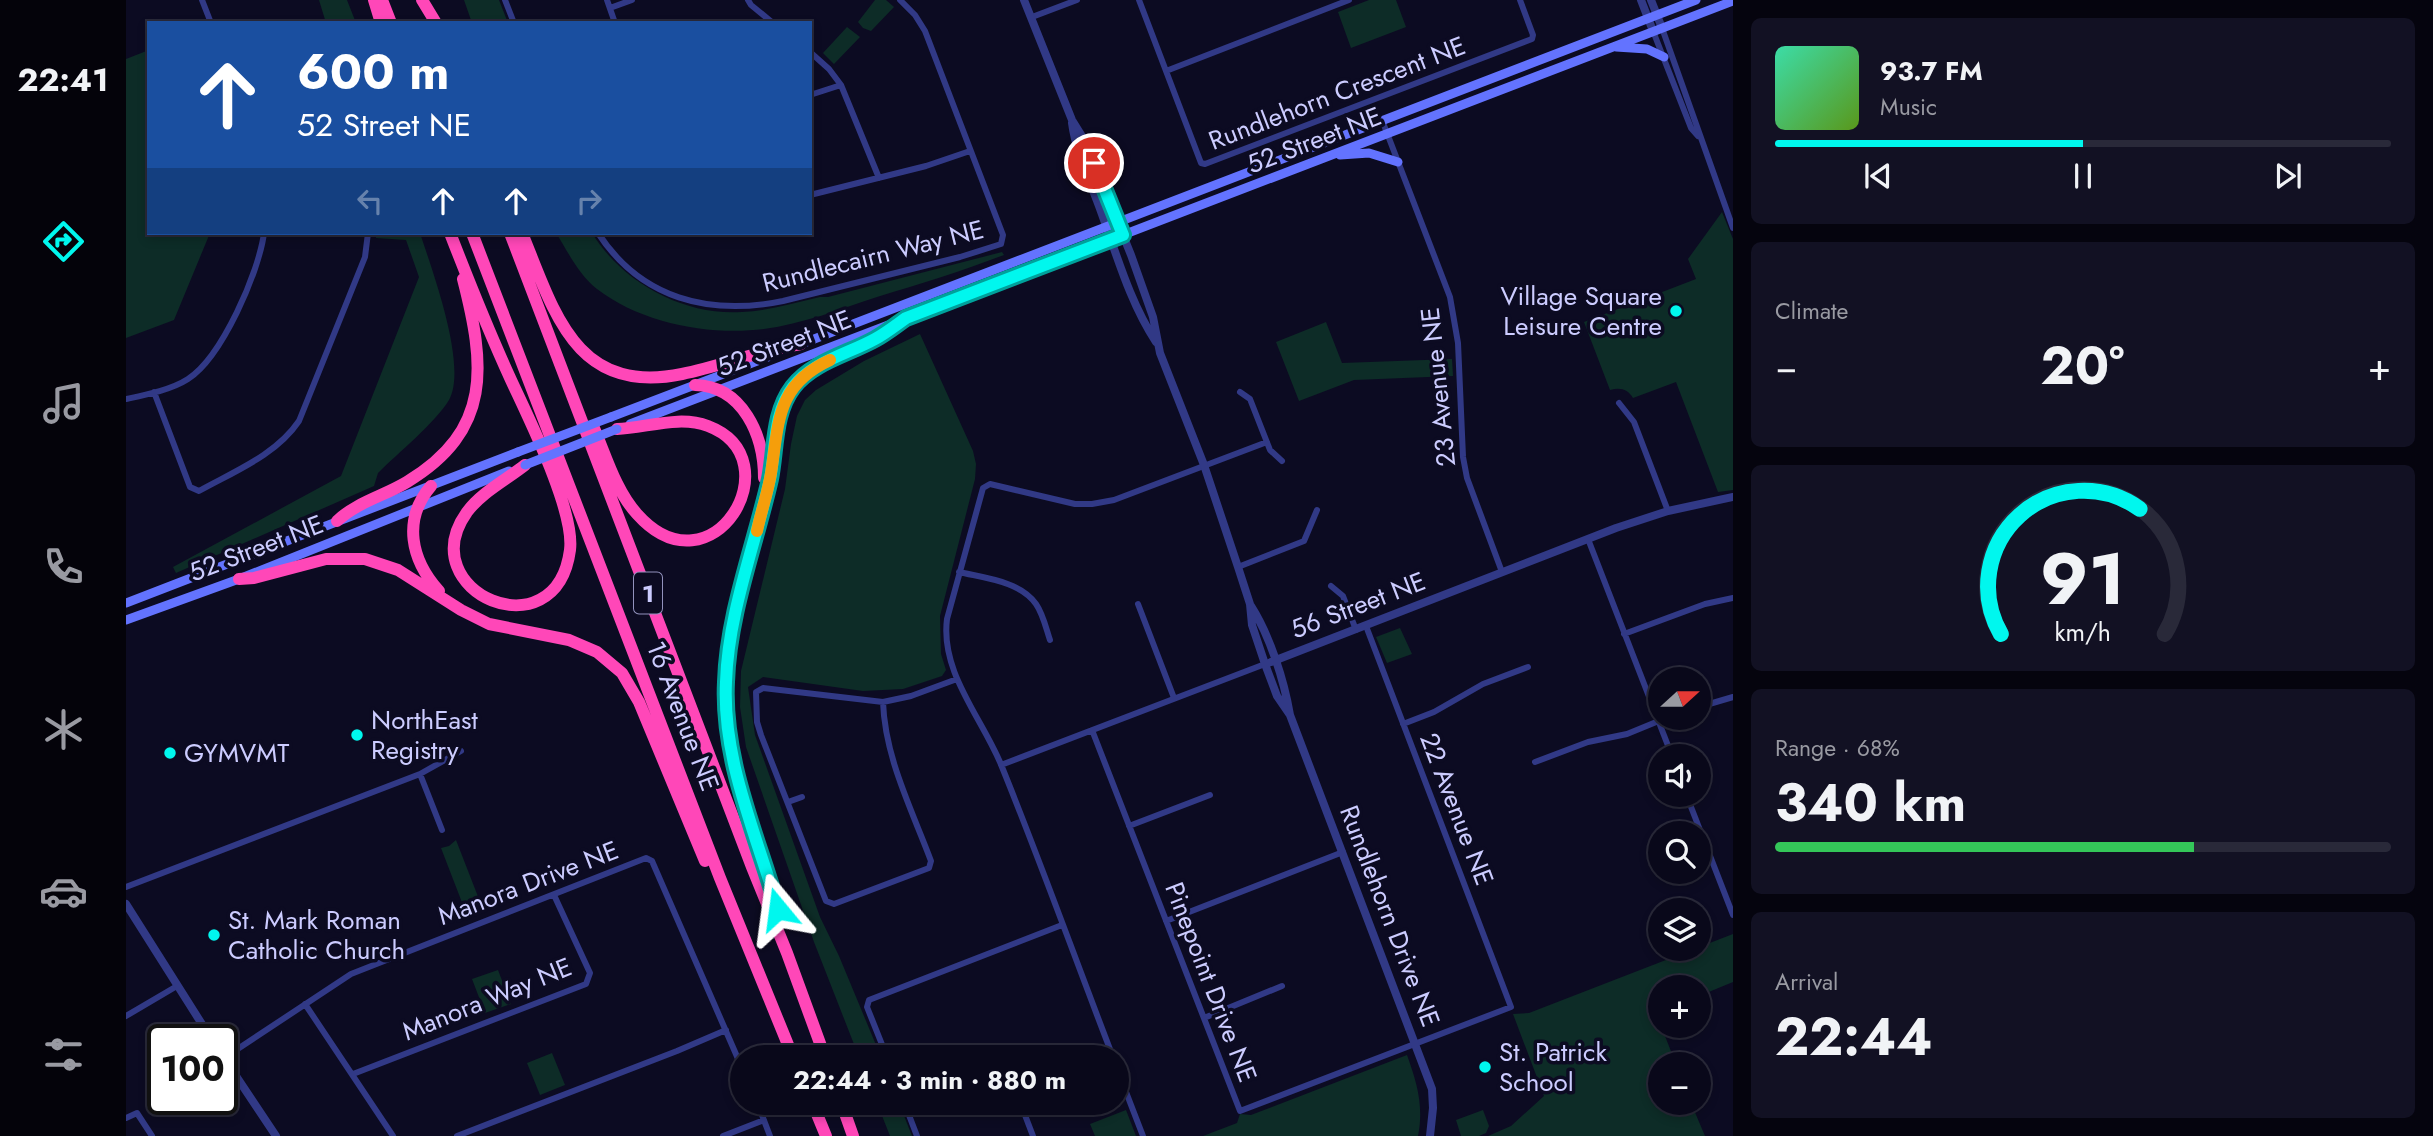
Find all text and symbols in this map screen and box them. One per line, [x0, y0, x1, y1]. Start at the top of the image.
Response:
street label: Rundlehorn Crescent NE [1203, 26, 1471, 160]
text: 600 m [297, 37, 450, 107]
icon: ahead [182, 49, 273, 140]
text: 93.7 FM [1880, 52, 1983, 90]
text: 22:41 [18, 57, 108, 103]
text: Music [1880, 90, 1937, 124]
street label: 52 Street NE [1241, 97, 1387, 183]
text: 52 Street NE [297, 102, 471, 148]
pin [1064, 133, 1124, 193]
icon: arrive [1075, 144, 1113, 182]
icon: previous [1859, 157, 1897, 195]
icon: pause [2064, 157, 2102, 195]
icon: next [2269, 157, 2307, 195]
icon: left [351, 182, 389, 220]
icon: ahead [424, 182, 462, 220]
icon: ahead [497, 182, 535, 220]
icon: right [570, 182, 608, 220]
street label: Rundlecairn Way NE [758, 210, 988, 302]
icon: directions [39, 217, 88, 266]
place label: Village Square Leisure Centre [1500, 277, 1662, 345]
text: Climate [1775, 294, 1848, 328]
street label: 52 Street NE [711, 300, 857, 386]
marker: Village Square Leisure Centre [1668, 303, 1684, 319]
street label: 23 Avenue NE [1411, 305, 1465, 469]
text: 20° [2041, 328, 2125, 404]
text: − [1775, 339, 1797, 394]
text: + [2368, 339, 2391, 394]
icon: music [39, 379, 88, 428]
street label: 52 Street NE [183, 505, 329, 591]
text: 91 [2040, 526, 2126, 631]
icon: phone [39, 542, 88, 591]
street label: 56 Street NE [1285, 562, 1431, 648]
road number: 1 [634, 572, 662, 614]
text: km/h [2055, 614, 2111, 650]
street label: 16 Avenue NE [637, 636, 729, 796]
north arrow [1648, 667, 1712, 730]
map controls [1648, 667, 1711, 1115]
place label: NorthEast Registry [371, 701, 478, 769]
icon: climate [39, 705, 88, 754]
marker: NorthEast Registry [349, 727, 365, 743]
street label: 22 Avenue NE [1410, 727, 1504, 891]
text: Range · 68% [1775, 731, 1900, 765]
place label: GYMVMT [184, 734, 289, 772]
button: sound [1648, 744, 1711, 807]
marker: GYMVMT [162, 745, 178, 761]
text: 340 km [1775, 765, 1966, 841]
street label: Rundlehorn Drive NE [1330, 800, 1450, 1032]
button: search [1648, 821, 1711, 884]
street label: Manora Drive NE [432, 831, 624, 935]
icon: car [39, 867, 88, 916]
position arrow [741, 872, 815, 946]
street label: Pinepoint Drive NE [1155, 876, 1267, 1088]
button: layers [1648, 898, 1711, 961]
place label: St. Mark Roman Catholic Church [228, 901, 405, 969]
marker: St. Mark Roman Catholic Church [206, 927, 222, 943]
street label: Manora Way NE [397, 948, 577, 1050]
text: Arrival [1775, 965, 1838, 999]
button: + [1648, 975, 1711, 1038]
text: 22:44 [1775, 999, 1933, 1075]
speed limit sign: 100 [147, 1024, 238, 1115]
icon: filters [39, 1030, 88, 1079]
place label: St. Patrick School [1499, 1033, 1607, 1101]
button: − [1648, 1052, 1711, 1115]
marker: St. Patrick School [1477, 1059, 1493, 1075]
text: 22:44 · 3 min · 880 m [793, 1061, 1066, 1099]

